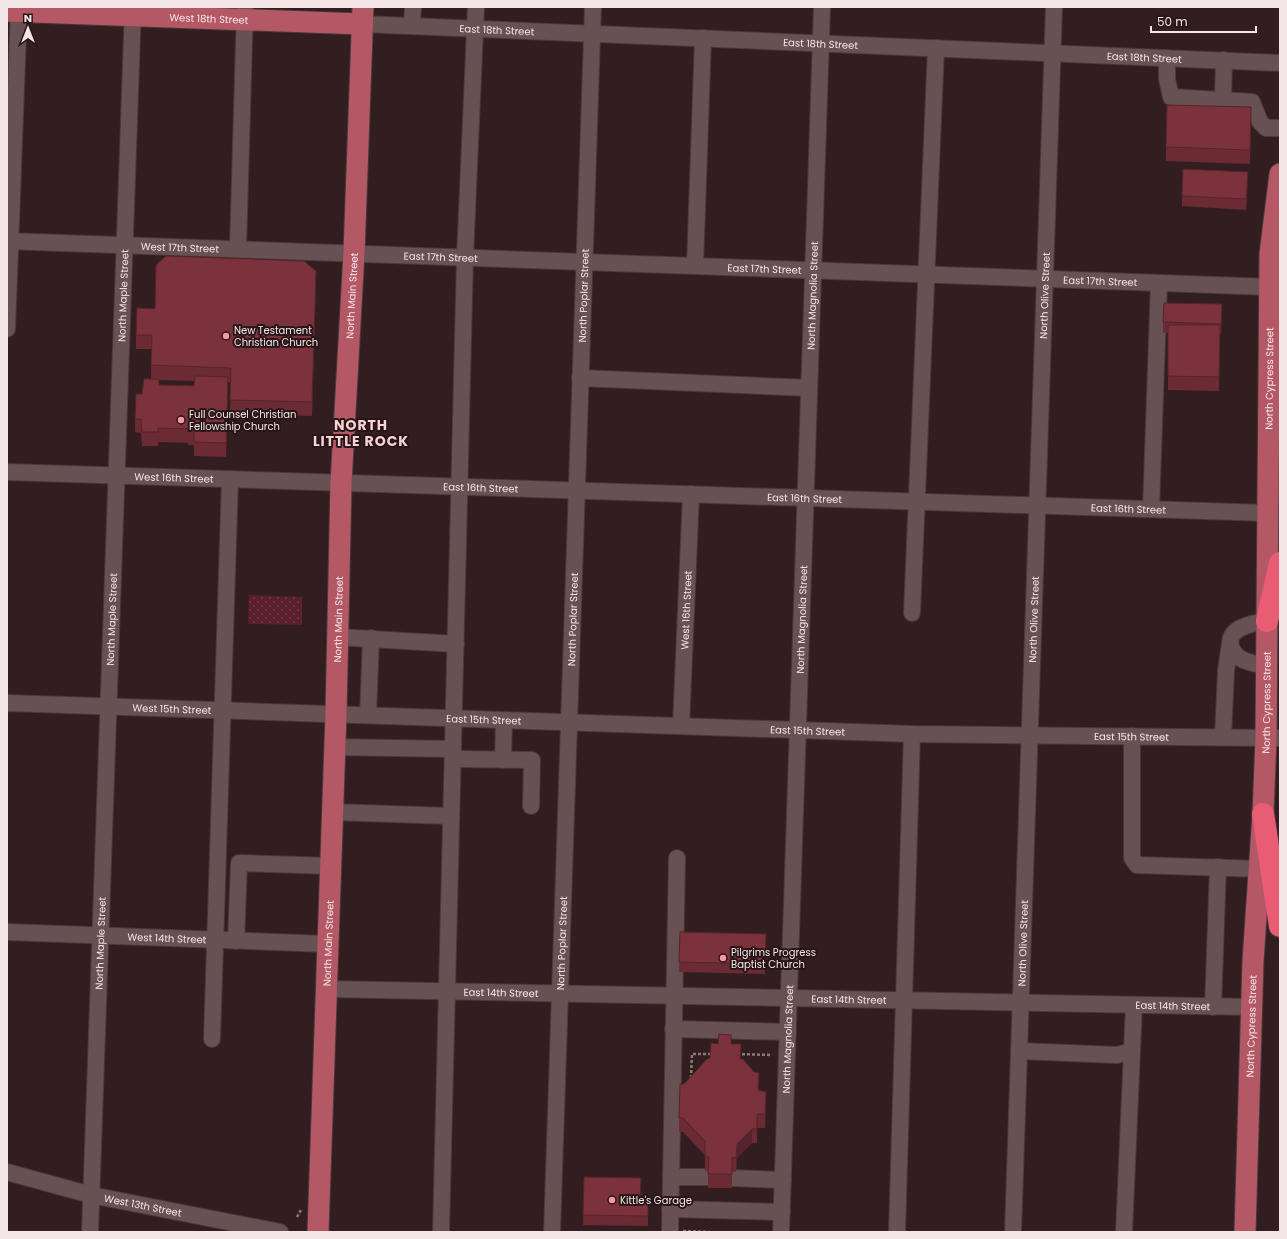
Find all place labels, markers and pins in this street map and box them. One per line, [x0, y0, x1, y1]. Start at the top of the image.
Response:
place label: New Testament Christian Church [234, 323, 318, 350]
marker: New Testament Christian Church [221, 331, 231, 341]
place label: Full Counsel Christian Fellowship Church [189, 407, 296, 434]
marker: Full Counsel Christian Fellowship Church [176, 415, 186, 425]
place label: Pilgrims Progress Baptist Church [731, 945, 816, 972]
marker: Pilgrims Progress Baptist Church [718, 953, 728, 963]
place label: Kittle's Garage [620, 1193, 692, 1208]
marker: Kittle's Garage [607, 1195, 617, 1205]

